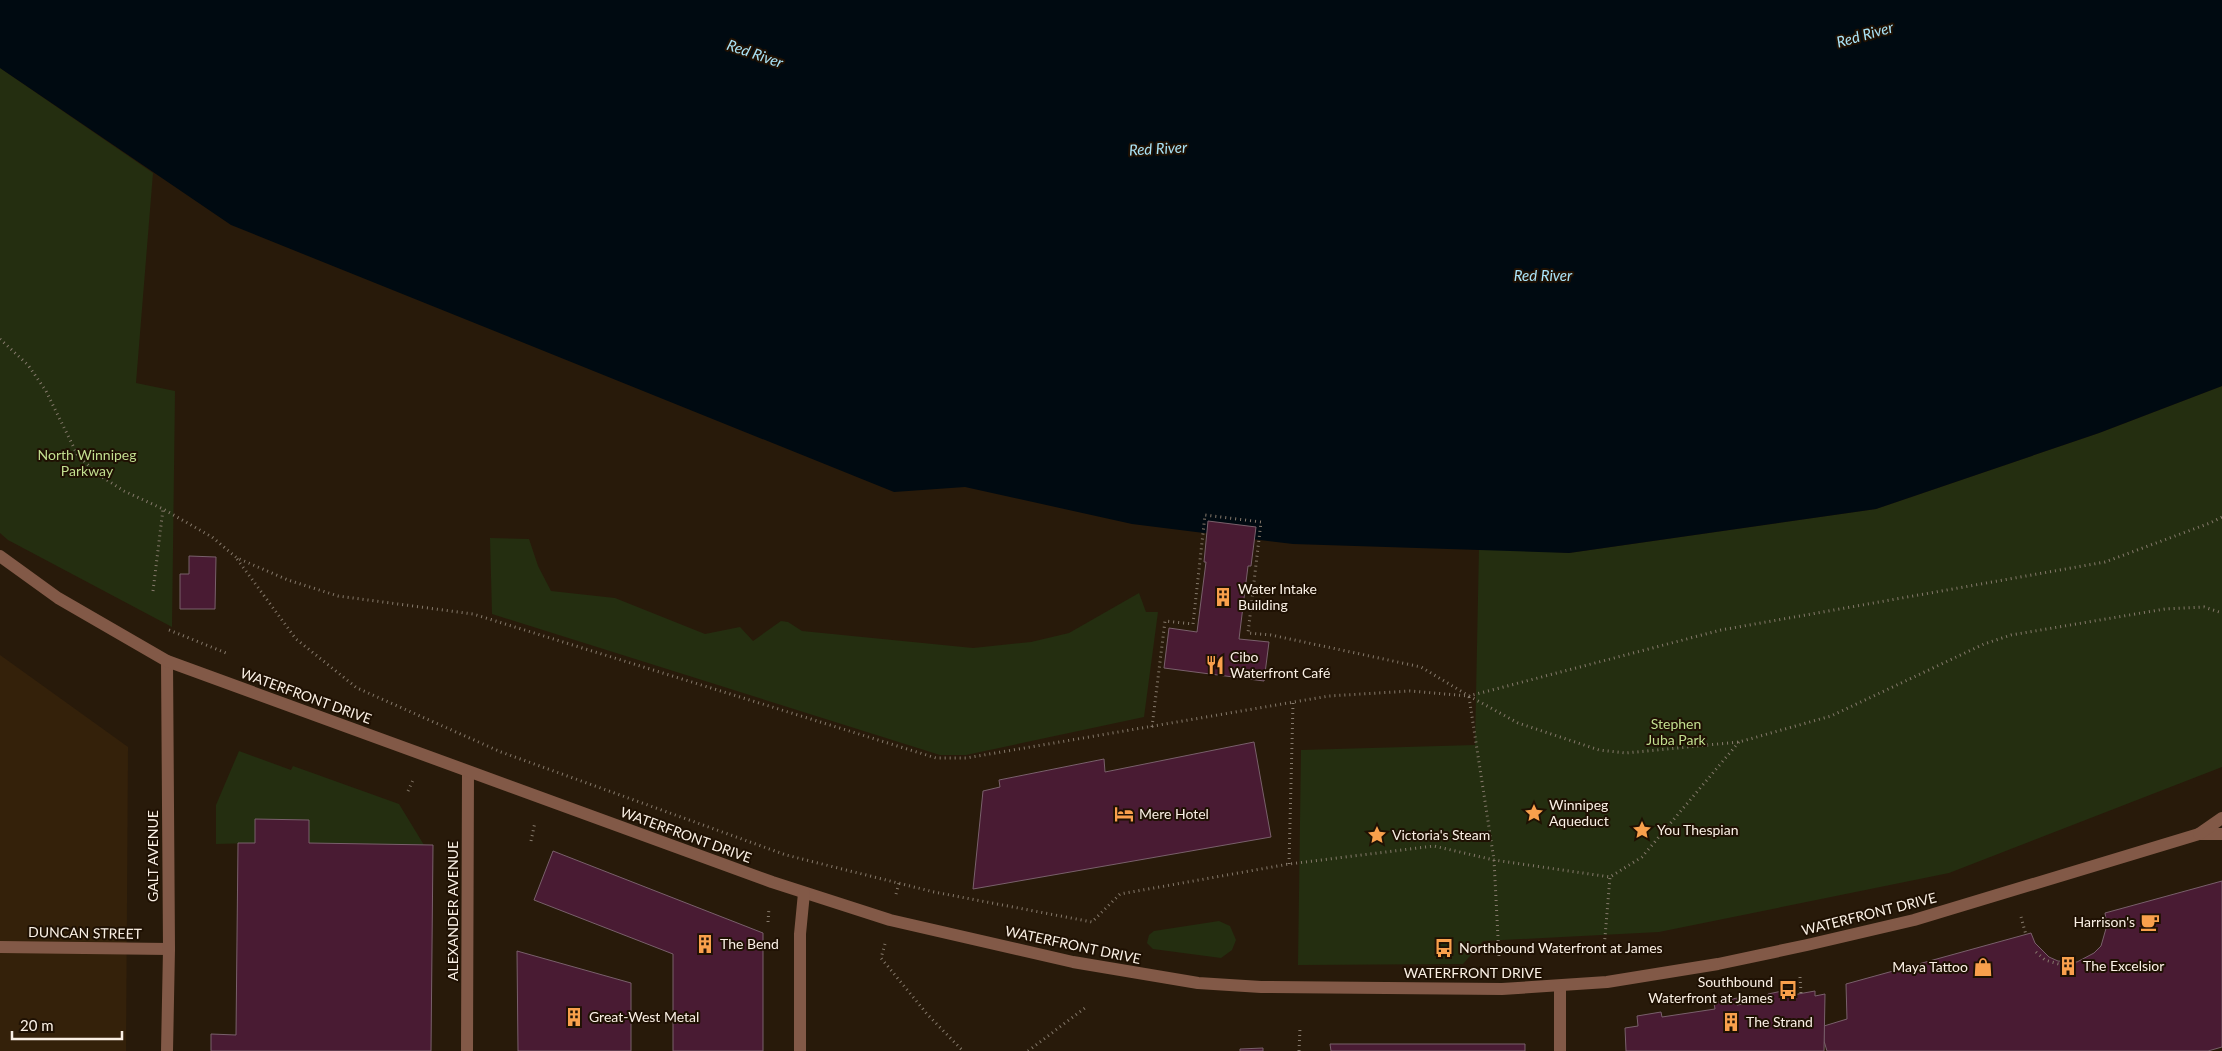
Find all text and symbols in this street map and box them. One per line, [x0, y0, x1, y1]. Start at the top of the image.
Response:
water label: Red River [1834, 17, 1896, 51]
water label: Red River [725, 35, 787, 71]
water label: Red River [1128, 137, 1188, 159]
water label: Red River [1514, 266, 1573, 284]
park label: North Winnipeg Parkway [37, 446, 137, 479]
place label: Water Intake Building [1238, 580, 1317, 613]
building icon: Water Intake Building [1212, 586, 1234, 608]
place label: Cibo Waterfront Café [1230, 648, 1330, 681]
restaurant icon: Cibo Waterfront Café [1204, 654, 1226, 676]
street label: WATERFRONT DRIVE [238, 664, 374, 727]
park label: Stephen Juba Park [1646, 715, 1707, 748]
place label: Winnipeg Aqueduct [1549, 796, 1609, 829]
place icon: Winnipeg Aqueduct [1523, 802, 1545, 824]
street label: WATERFRONT DRIVE [618, 803, 754, 866]
hotel icon: Mere Hotel [1113, 803, 1135, 825]
place label: Mere Hotel [1139, 805, 1209, 822]
street label: GALT AVENUE [144, 810, 161, 902]
place icon: You Thespian [1631, 819, 1653, 841]
place label: You Thespian [1657, 821, 1739, 838]
place icon: Victoria's Steam [1366, 824, 1388, 846]
place label: Victoria's Steam [1392, 826, 1490, 843]
street label: ALEXANDER AVENUE [444, 841, 461, 981]
street label: WATERFRONT DRIVE [1800, 889, 1938, 938]
cafe icon: Harrison's [2139, 911, 2161, 933]
place label: Harrison's [2074, 913, 2135, 930]
street label: WATERFRONT DRIVE [1004, 922, 1143, 967]
street label: DUNCAN STREET [28, 923, 143, 942]
building icon: The Bend [694, 933, 716, 955]
place label: The Bend [720, 935, 779, 952]
bus stop icon: Northbound Waterfront at James [1433, 937, 1455, 959]
place label: Northbound Waterfront at James [1459, 939, 1663, 956]
building icon: The Excelsior [2057, 955, 2079, 977]
shop icon: Maya Tattoo [1972, 956, 1994, 978]
place label: The Excelsior [2083, 957, 2164, 974]
place label: Maya Tattoo [1892, 958, 1968, 975]
street label: WATERFRONT DRIVE [1404, 964, 1542, 981]
place label: Southbound Waterfront at James [1648, 973, 1773, 1006]
bus stop icon: Southbound Waterfront at James [1777, 979, 1799, 1001]
building icon: Great-West Metal [563, 1006, 585, 1028]
scale bar [12, 1008, 122, 1040]
place label: Great-West Metal [589, 1008, 699, 1025]
building icon: The Strand [1720, 1011, 1742, 1033]
place label: The Strand [1746, 1013, 1813, 1030]
text: 20 m [20, 1016, 54, 1034]

